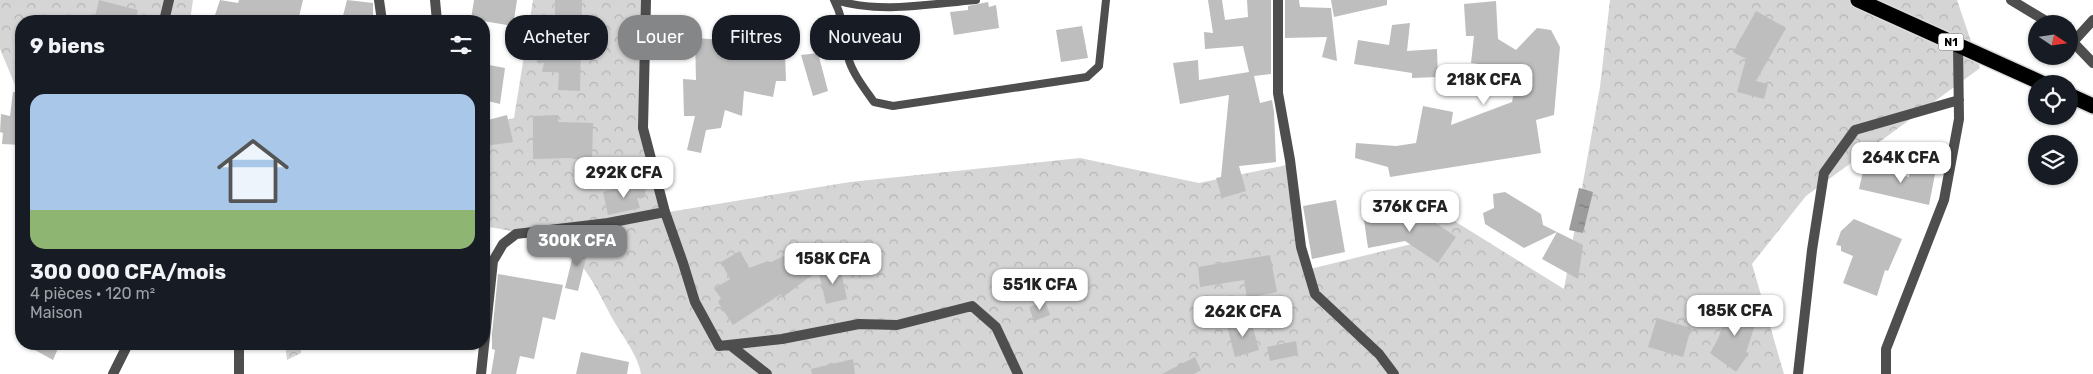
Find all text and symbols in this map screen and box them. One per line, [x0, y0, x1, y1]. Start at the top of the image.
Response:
chip: Acheter [505, 15, 608, 60]
chip: Louer [618, 15, 702, 60]
chip: Filtres [712, 15, 800, 60]
chip: Nouveau [810, 15, 920, 60]
north arrow [2028, 15, 2078, 65]
map controls [2028, 15, 2078, 185]
icon: filters [447, 31, 475, 59]
text: 9 biens [30, 33, 105, 58]
road number: N1 [1938, 34, 1964, 51]
pin: 218K CFA [1432, 64, 1536, 106]
text: 218K CFA [1446, 70, 1522, 89]
button: locate [2028, 75, 2078, 125]
icon: home [208, 126, 298, 216]
button: layers [2028, 135, 2078, 185]
pin: 264K CFA [1849, 142, 1953, 184]
text: 264K CFA [1862, 148, 1940, 167]
pin: 292K CFA [572, 156, 676, 199]
text: 292K CFA [586, 163, 662, 182]
pin: 376K CFA [1358, 190, 1462, 233]
text: 376K CFA [1372, 197, 1448, 216]
pin: 300K CFA [525, 224, 629, 267]
text: 300K CFA [538, 231, 616, 250]
pin: 158K CFA [781, 242, 885, 285]
text: 158K CFA [795, 249, 871, 268]
text: 300 000 CFA/mois [30, 259, 226, 284]
pin: 551K CFA [988, 268, 1092, 311]
text: 551K CFA [1003, 275, 1077, 294]
text: 4 pièces · 120 m² [30, 284, 155, 303]
pin: 185K CFA [1683, 294, 1787, 337]
pin: 262K CFA [1191, 296, 1295, 338]
text: 185K CFA [1697, 301, 1773, 320]
text: 262K CFA [1204, 302, 1282, 321]
text: Maison [30, 303, 82, 322]

